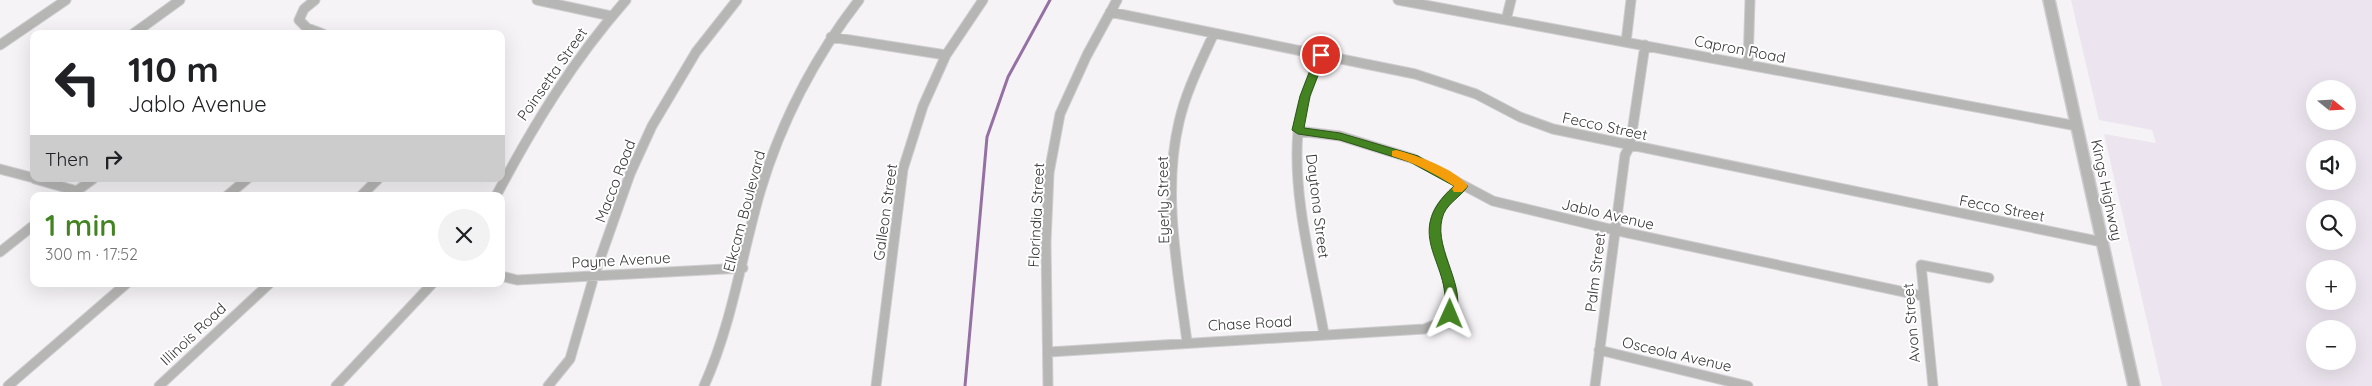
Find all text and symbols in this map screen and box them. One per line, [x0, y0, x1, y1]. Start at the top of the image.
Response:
street label: Poinsetta Street [513, 24, 591, 124]
street label: Capron Road [1693, 31, 1787, 67]
pin [1300, 34, 1342, 76]
icon: arrive [1307, 41, 1335, 69]
text: 110 m [128, 47, 219, 91]
icon: left [45, 50, 110, 115]
north arrow [2306, 80, 2356, 130]
map controls [2306, 80, 2356, 370]
text: Jablo Avenue [128, 90, 267, 118]
street label: Fecco Street [1561, 108, 1649, 144]
street label: Macco Road [590, 137, 640, 225]
street label: Kings Highway [2087, 138, 2127, 242]
button: sound [2306, 140, 2356, 190]
icon: right [99, 145, 127, 173]
text: Then [45, 147, 89, 171]
street label: Elkcam Boulevard [719, 148, 769, 274]
street label: Daytona Street [1302, 153, 1334, 259]
street label: Eyerly Street [1153, 156, 1173, 244]
street label: Galleon Street [869, 162, 901, 262]
street label: Florindia Street [1024, 162, 1048, 268]
street label: Fecco Street [1958, 190, 2046, 226]
street label: Jablo Avenue [1560, 194, 1656, 234]
button: search [2306, 200, 2356, 250]
text: 1 min [45, 206, 117, 244]
button: close [438, 209, 490, 261]
street label: Palm Street [1581, 231, 1609, 313]
text: 300 m · 17:52 [45, 244, 138, 264]
street label: Payne Avenue [571, 248, 671, 272]
button: + [2306, 260, 2356, 310]
street label: Avon Street [1898, 282, 1924, 364]
position arrow [1423, 287, 1475, 339]
street label: Illinois Road [156, 299, 230, 369]
street label: Chase Road [1207, 311, 1293, 335]
button: − [2306, 320, 2356, 370]
street label: Osceola Avenue [1620, 332, 1734, 376]

